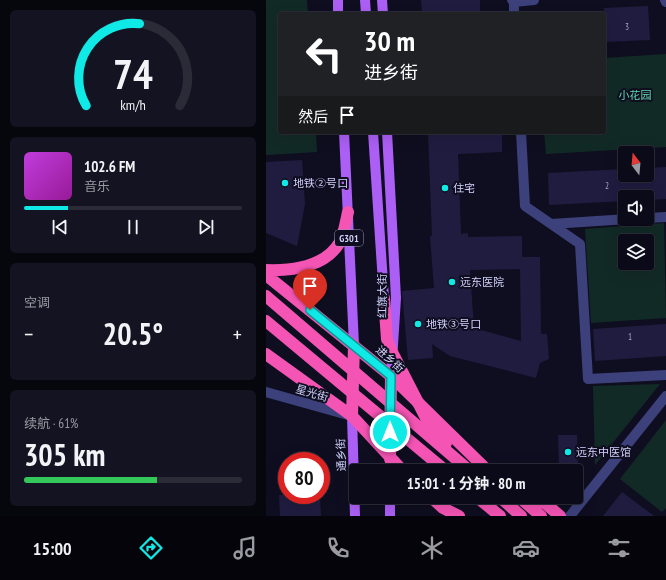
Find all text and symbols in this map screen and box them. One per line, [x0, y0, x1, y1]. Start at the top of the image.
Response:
house number: 3 [625, 21, 629, 32]
text: 30 m [364, 22, 415, 59]
icon: left [298, 28, 350, 80]
text: 74 [113, 47, 153, 100]
text: 进乡街 [364, 61, 418, 84]
park label: 小花园 [619, 88, 652, 102]
text: km/h [120, 95, 146, 114]
icon: arrive [336, 104, 358, 126]
text: 然后 [298, 107, 328, 126]
north arrow [618, 146, 654, 182]
map controls [618, 146, 654, 270]
text: 102.6 FM [84, 157, 135, 176]
place label: 地铁②号口 [293, 176, 348, 190]
text: 音乐 [84, 178, 110, 195]
marker: 地铁②号口 [280, 178, 290, 188]
house number: 2 [605, 180, 609, 191]
place label: 住宅 [453, 181, 475, 195]
marker: 住宅 [440, 183, 450, 193]
button: sound [618, 190, 654, 226]
icon: previous [49, 216, 71, 238]
icon: pause [122, 216, 144, 238]
icon: next [195, 216, 217, 238]
road number: G301 [335, 230, 363, 246]
button: layers [618, 234, 654, 270]
pin [293, 269, 327, 310]
street label: 红旗大街 [375, 274, 389, 318]
icon: arrive [299, 275, 321, 297]
place label: 远东医院 [460, 275, 504, 289]
marker: 远东医院 [447, 277, 457, 287]
text: 空调 [24, 294, 50, 311]
text: 20.5° [103, 314, 163, 353]
place label: 地铁③号口 [426, 317, 481, 331]
marker: 地铁③号口 [413, 319, 423, 329]
text: − [24, 320, 33, 348]
text: + [233, 320, 242, 348]
house number: 1 [628, 331, 632, 342]
street label: 进乡街 [373, 343, 407, 375]
street label: 星光街 [294, 382, 330, 404]
position arrow [369, 411, 411, 453]
text: 续航 · 61% [24, 415, 78, 432]
text: 305 km [24, 435, 105, 474]
street label: 通乡街 [333, 438, 349, 472]
place label: 远东中医馆 [576, 445, 631, 459]
marker: 远东中医馆 [563, 447, 573, 457]
speed limit sign: 80 [278, 452, 330, 504]
text: 15:01 · 1 分钟 · 80 m [407, 474, 525, 493]
icon: directions [137, 534, 165, 562]
icon: music [231, 534, 259, 562]
icon: phone [324, 534, 352, 562]
icon: climate [418, 534, 446, 562]
icon: car [512, 534, 540, 562]
icon: filters [605, 534, 633, 562]
text: 15:00 [33, 537, 72, 560]

